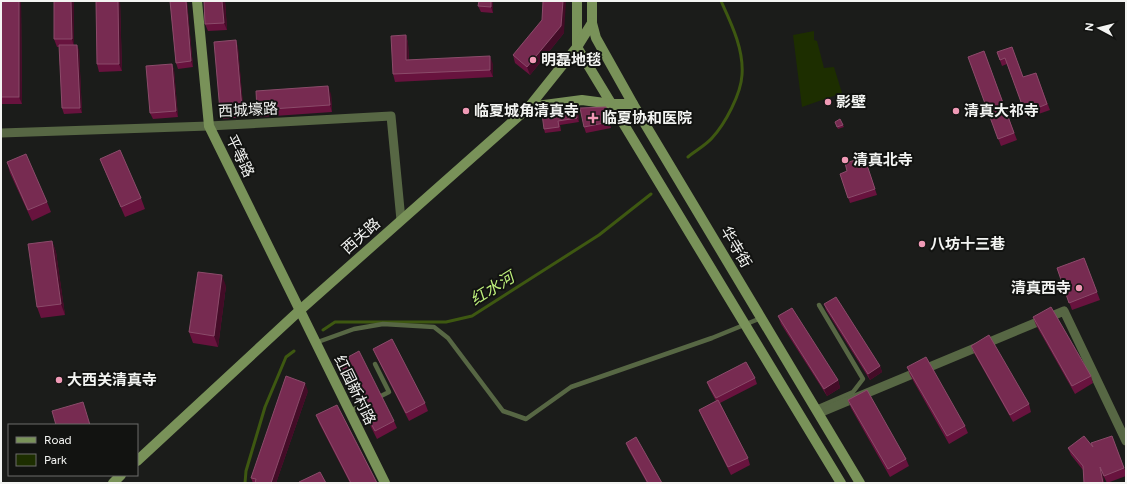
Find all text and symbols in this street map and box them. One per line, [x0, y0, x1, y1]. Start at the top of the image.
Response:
north arrow [1079, 8, 1119, 48]
text: N [1083, 22, 1097, 32]
place label: 明磊地毯 [541, 51, 601, 69]
marker: 明磊地毯 [528, 55, 538, 65]
place label: 影壁 [836, 93, 866, 111]
marker: 影壁 [823, 97, 833, 107]
street label: 西城壕路 [218, 99, 278, 121]
place label: 临夏城角清真寺 [474, 102, 579, 120]
place label: 清真大祁寺 [964, 102, 1039, 120]
marker: 临夏城角清真寺 [461, 106, 471, 116]
marker: 清真大祁寺 [951, 106, 961, 116]
place label: 临夏协和医院 [602, 109, 692, 127]
marker: 临夏协和医院 [587, 112, 599, 124]
street label: 平等路 [222, 132, 258, 180]
place label: 清真北寺 [853, 151, 913, 169]
marker: 清真北寺 [840, 155, 850, 165]
street label: 西关路 [338, 214, 384, 258]
street label: 华寺街 [717, 223, 755, 271]
place label: 八坊十三巷 [930, 235, 1005, 253]
marker: 八坊十三巷 [917, 239, 927, 249]
water label: 红水河 [467, 266, 520, 309]
place label: 清真西寺 [1011, 279, 1071, 297]
marker: 清真西寺 [1074, 283, 1084, 293]
street label: 红园新村路 [330, 352, 380, 428]
place label: 大西关清真寺 [67, 371, 157, 389]
marker: 大西关清真寺 [54, 375, 64, 385]
legend [8, 424, 138, 476]
text: Road [44, 433, 72, 447]
text: Park [44, 453, 67, 467]

